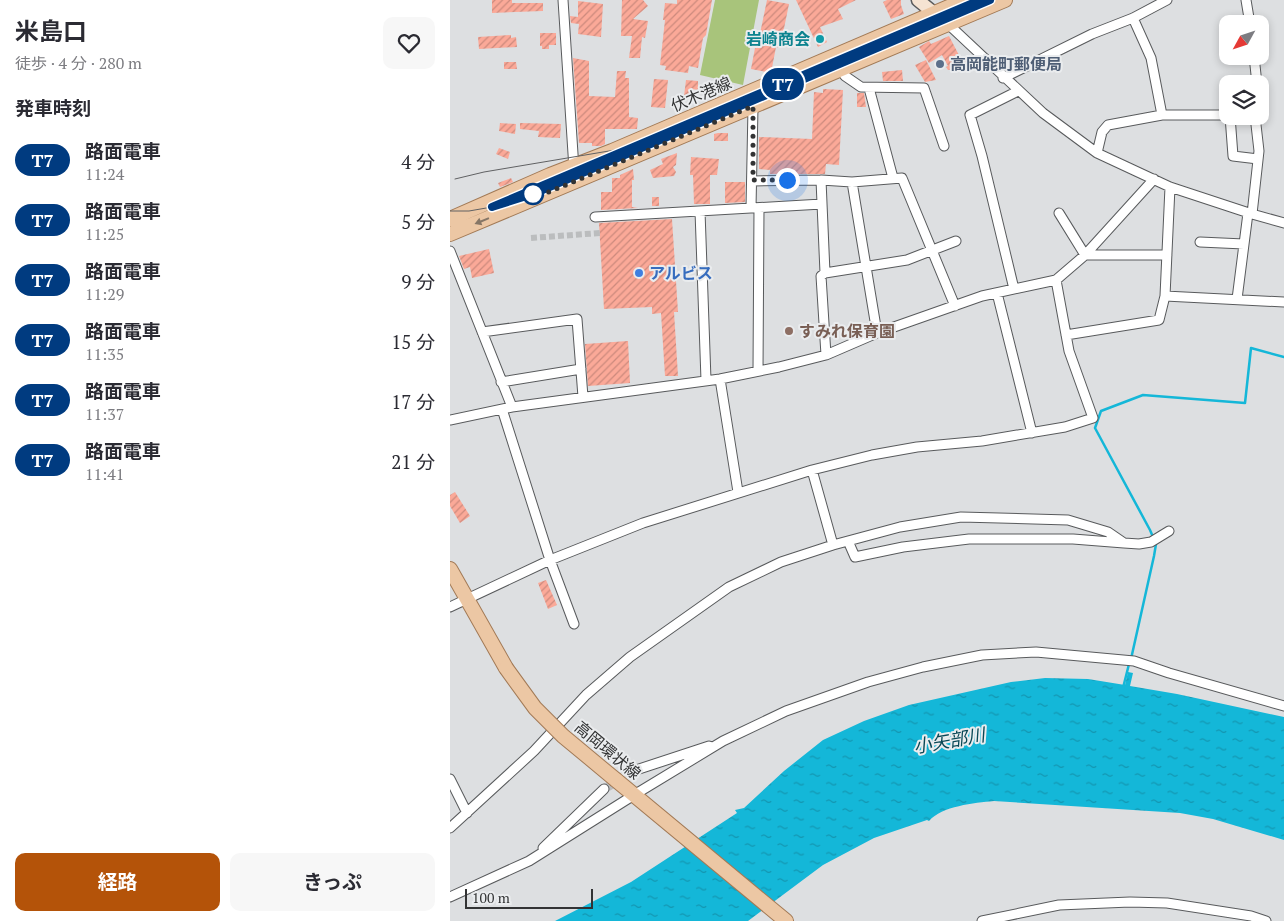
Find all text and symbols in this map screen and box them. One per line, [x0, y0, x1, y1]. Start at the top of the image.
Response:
text: 米島口 [15, 15, 87, 47]
north arrow [1219, 15, 1269, 65]
map controls [1219, 15, 1269, 125]
button: heart [383, 17, 435, 69]
place label: 岩崎商会 [746, 28, 810, 50]
marker: 岩崎商会 [814, 33, 826, 45]
text: 徒歩 · 4 分 · 280 m [15, 52, 142, 74]
place label: 高岡能町郵便局 [950, 53, 1062, 75]
marker: 高岡能町郵便局 [934, 58, 946, 70]
line badge: T7 [760, 68, 806, 100]
street label: 伏木港線 [667, 71, 735, 117]
text: T7 [772, 72, 794, 96]
button: layers [1219, 75, 1269, 125]
text: 発車時刻 [15, 95, 91, 120]
text: 路面電車 [85, 138, 161, 163]
text: T7 [31, 148, 54, 172]
text: 4 分 [401, 149, 435, 174]
text: 11:24 [85, 163, 124, 185]
your location [775, 168, 800, 193]
unlabelled marker [522, 183, 544, 205]
text: 路面電車 [85, 198, 161, 223]
text: T7 [31, 208, 54, 232]
text: 5 分 [401, 209, 435, 234]
one-way arrow [474, 218, 489, 225]
text: 11:25 [85, 223, 124, 245]
text: 路面電車 [85, 258, 161, 283]
place label: アルビス [649, 262, 713, 284]
marker: アルビス [633, 267, 645, 279]
text: T7 [31, 268, 54, 292]
text: 9 分 [401, 269, 435, 294]
text: 11:29 [85, 283, 124, 305]
text: 路面電車 [85, 318, 161, 343]
place label: すみれ保育園 [799, 320, 895, 342]
marker: すみれ保育園 [783, 325, 795, 337]
text: T7 [31, 328, 54, 352]
text: 15 分 [391, 329, 435, 354]
text: 11:35 [85, 343, 124, 365]
text: 路面電車 [85, 378, 161, 403]
text: T7 [31, 388, 54, 412]
text: 17 分 [391, 389, 435, 414]
text: 11:37 [85, 403, 124, 425]
text: 路面電車 [85, 438, 161, 463]
text: T7 [31, 448, 54, 472]
text: 21 分 [391, 449, 435, 474]
text: 11:41 [85, 463, 124, 485]
street label: 高岡環状線 [570, 716, 646, 784]
water label: 小矢部川 [911, 722, 989, 758]
button: 経路 [15, 853, 220, 911]
button: きっぷ [230, 853, 435, 911]
scale bar [465, 886, 592, 909]
text: 100 m [472, 888, 510, 907]

